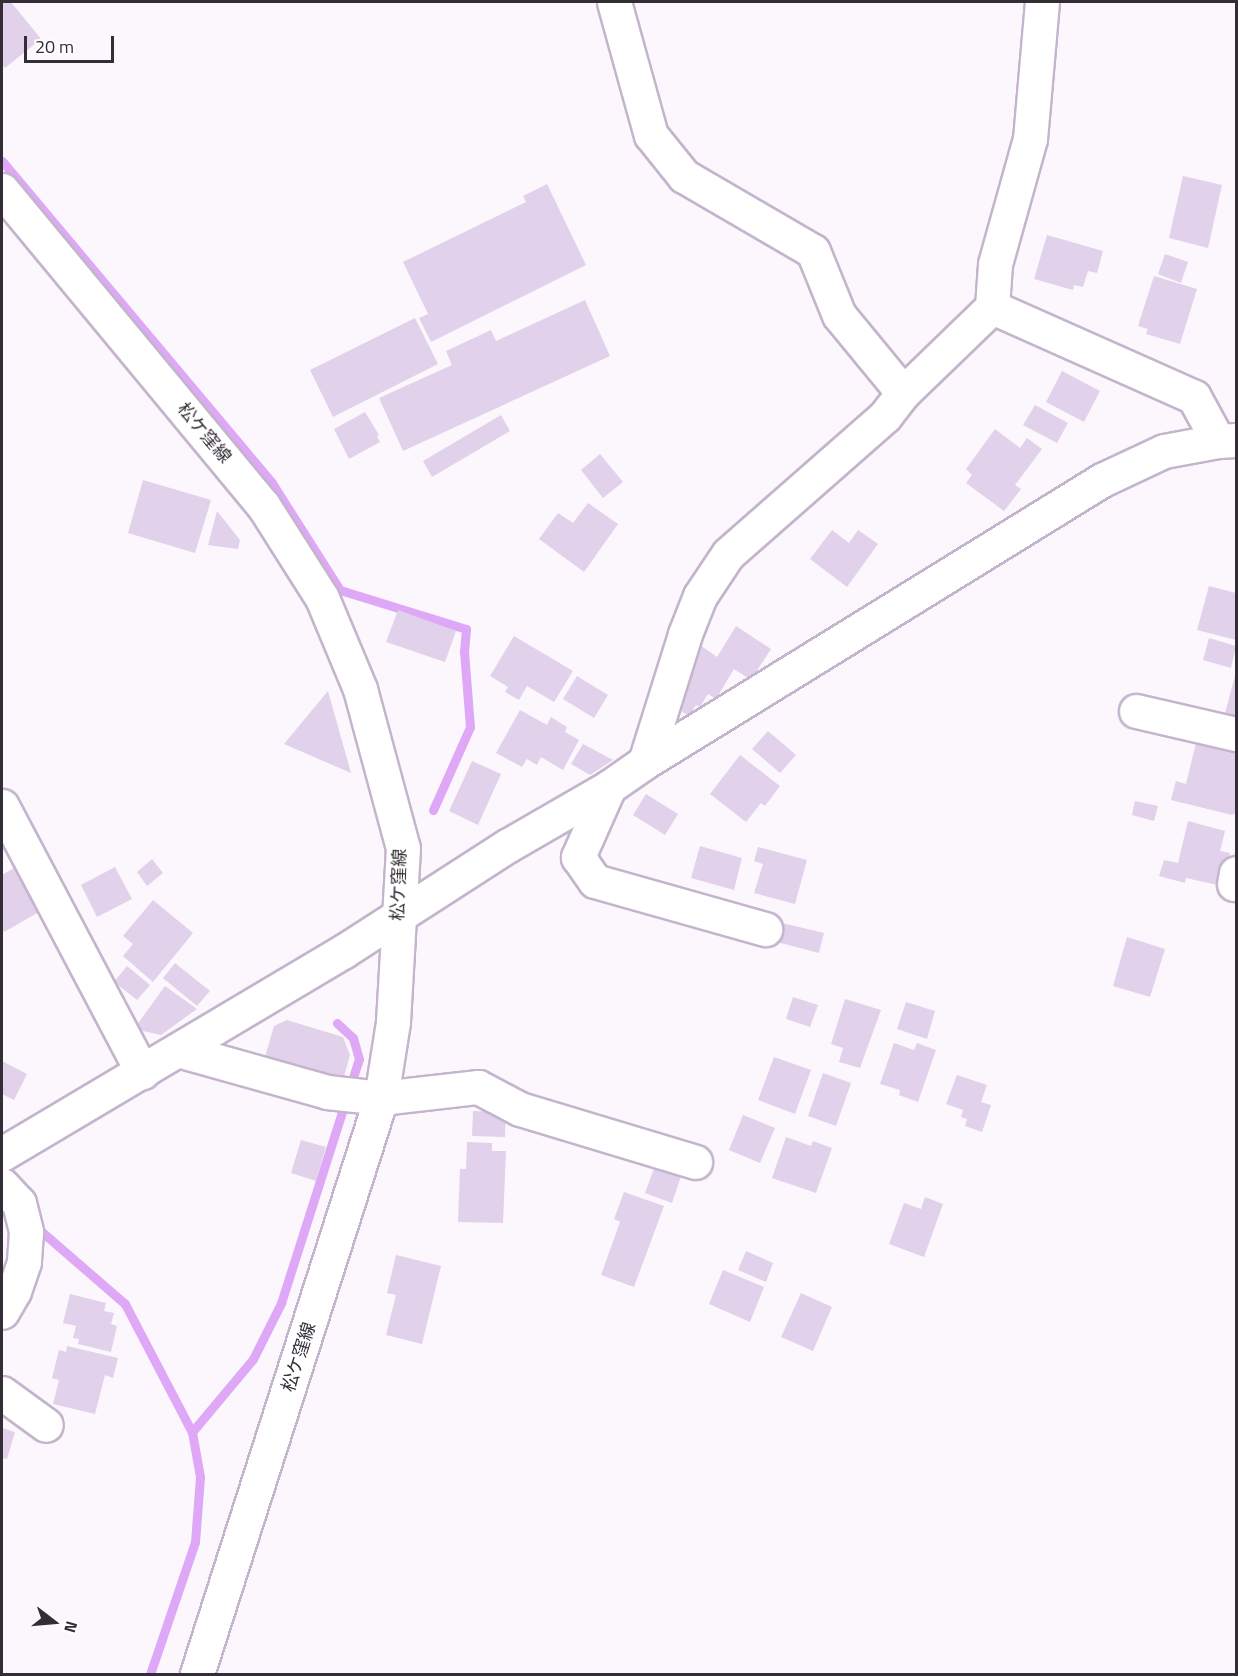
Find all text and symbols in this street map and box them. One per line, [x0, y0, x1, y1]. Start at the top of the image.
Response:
scale bar [27, 24, 117, 62]
text: 20 m [35, 33, 74, 60]
street label: 松ケ窪線 [173, 398, 235, 468]
street label: 松ケ窪線 [387, 849, 411, 921]
street label: 松ケ窪線 [278, 1319, 320, 1395]
north arrow [24, 1592, 84, 1652]
text: N [58, 1618, 84, 1636]

